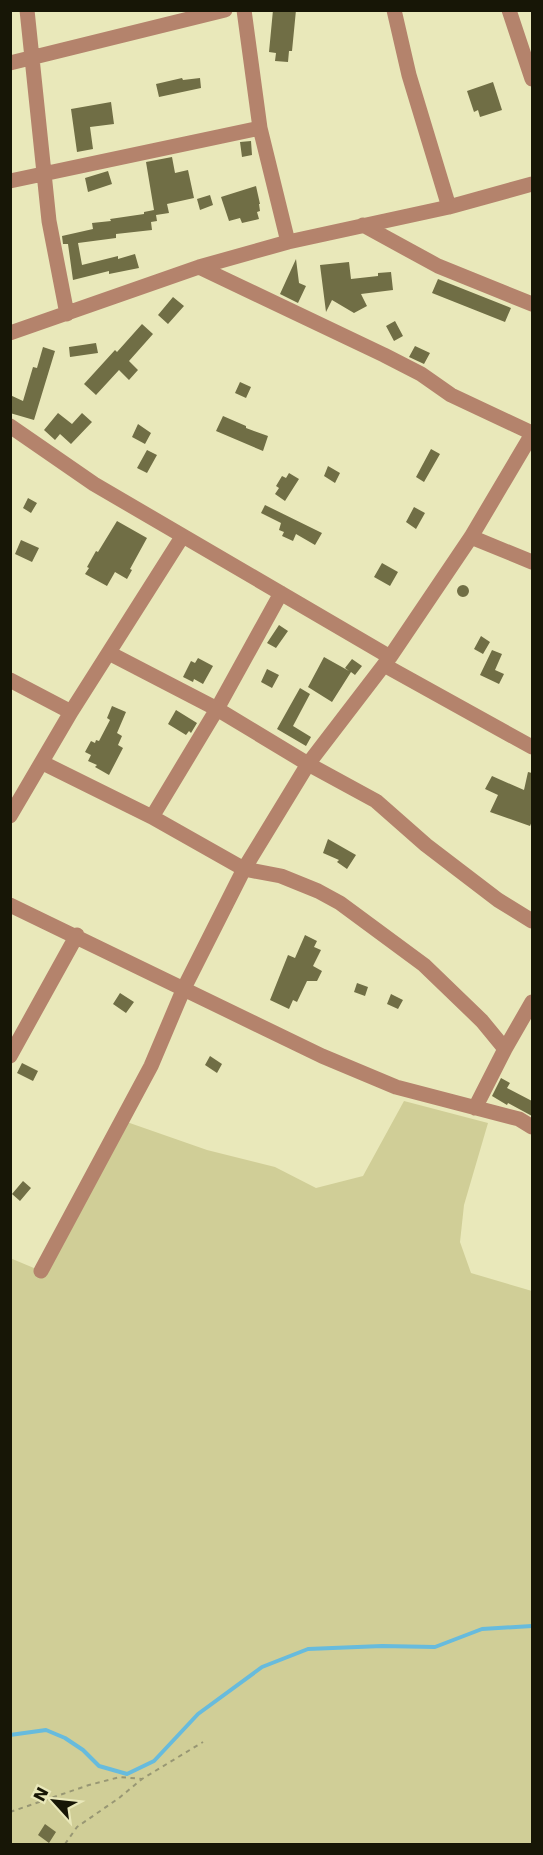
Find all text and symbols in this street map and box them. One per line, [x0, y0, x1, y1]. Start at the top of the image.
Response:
north arrow [24, 1771, 84, 1831]
text: N [30, 1784, 53, 1805]

